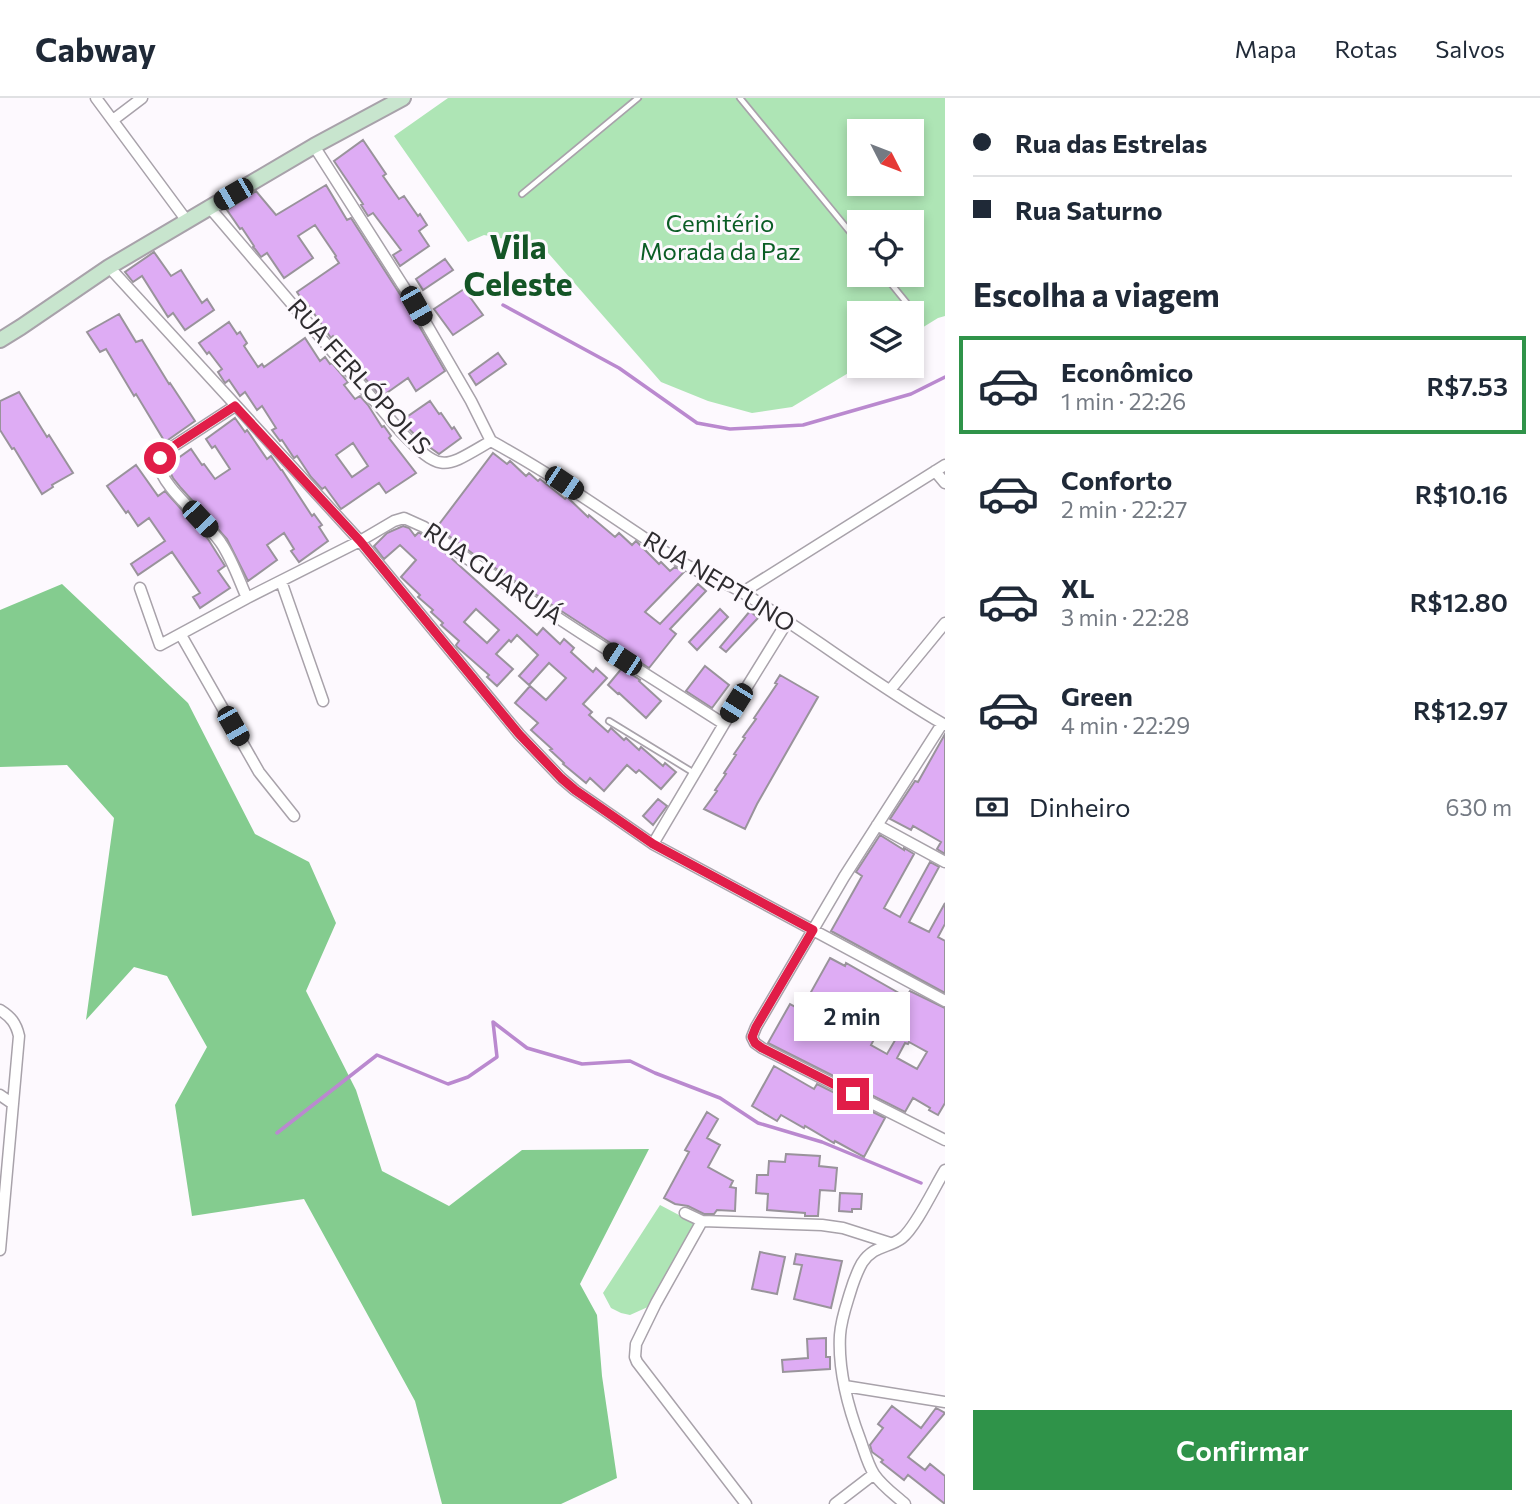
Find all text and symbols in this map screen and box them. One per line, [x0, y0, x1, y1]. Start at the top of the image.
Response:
text: Cabway [35, 28, 156, 69]
text: Mapa [1235, 34, 1297, 63]
text: Rotas [1335, 34, 1397, 63]
text: Salvos [1435, 34, 1505, 63]
north arrow [847, 119, 924, 196]
map controls [847, 119, 924, 378]
text: Rua das Estrelas [1015, 127, 1207, 158]
car [210, 174, 257, 214]
text: Rua Saturno [1015, 194, 1163, 225]
park label: Cemitério Morada da Paz [640, 208, 800, 265]
button: locate [847, 210, 924, 287]
district label: Vila Celeste [463, 226, 573, 303]
text: Escolha a viagem [973, 274, 1220, 314]
car [397, 283, 436, 329]
street label: RUA FERLÓPOLIS [283, 292, 438, 460]
button: layers [847, 301, 924, 378]
icon: car [977, 354, 1040, 417]
text: Econômico [1061, 356, 1193, 387]
text: R$7.53 [1426, 370, 1508, 401]
text: 1 min · 22:26 [1061, 387, 1186, 415]
route start [144, 442, 176, 474]
icon: car [977, 462, 1040, 525]
car [541, 463, 588, 503]
text: Conforto [1061, 464, 1172, 495]
text: R$10.16 [1415, 478, 1508, 509]
text: 2 min · 22:27 [1061, 495, 1187, 523]
car [178, 496, 223, 542]
street label: RUA GUARUJÁ [419, 516, 569, 630]
street label: RUA NEPTUNO [639, 524, 801, 637]
icon: car [977, 570, 1040, 633]
text: XL [1061, 572, 1095, 603]
text: R$12.80 [1410, 586, 1508, 617]
text: 3 min · 22:28 [1061, 603, 1190, 631]
car [599, 639, 646, 679]
icon: car [977, 678, 1040, 741]
car [716, 680, 757, 726]
text: Green [1061, 680, 1133, 711]
text: R$12.97 [1413, 694, 1508, 725]
car [214, 703, 253, 749]
text: 4 min · 22:29 [1061, 711, 1190, 739]
icon: cash [973, 788, 1011, 826]
text: Dinheiro [1029, 791, 1131, 822]
text: 630 m [1446, 793, 1512, 821]
callout: 2 min [795, 992, 911, 1042]
text: 2 min [824, 1002, 880, 1030]
route end [837, 1078, 869, 1110]
button: Confirmar [973, 1410, 1512, 1490]

